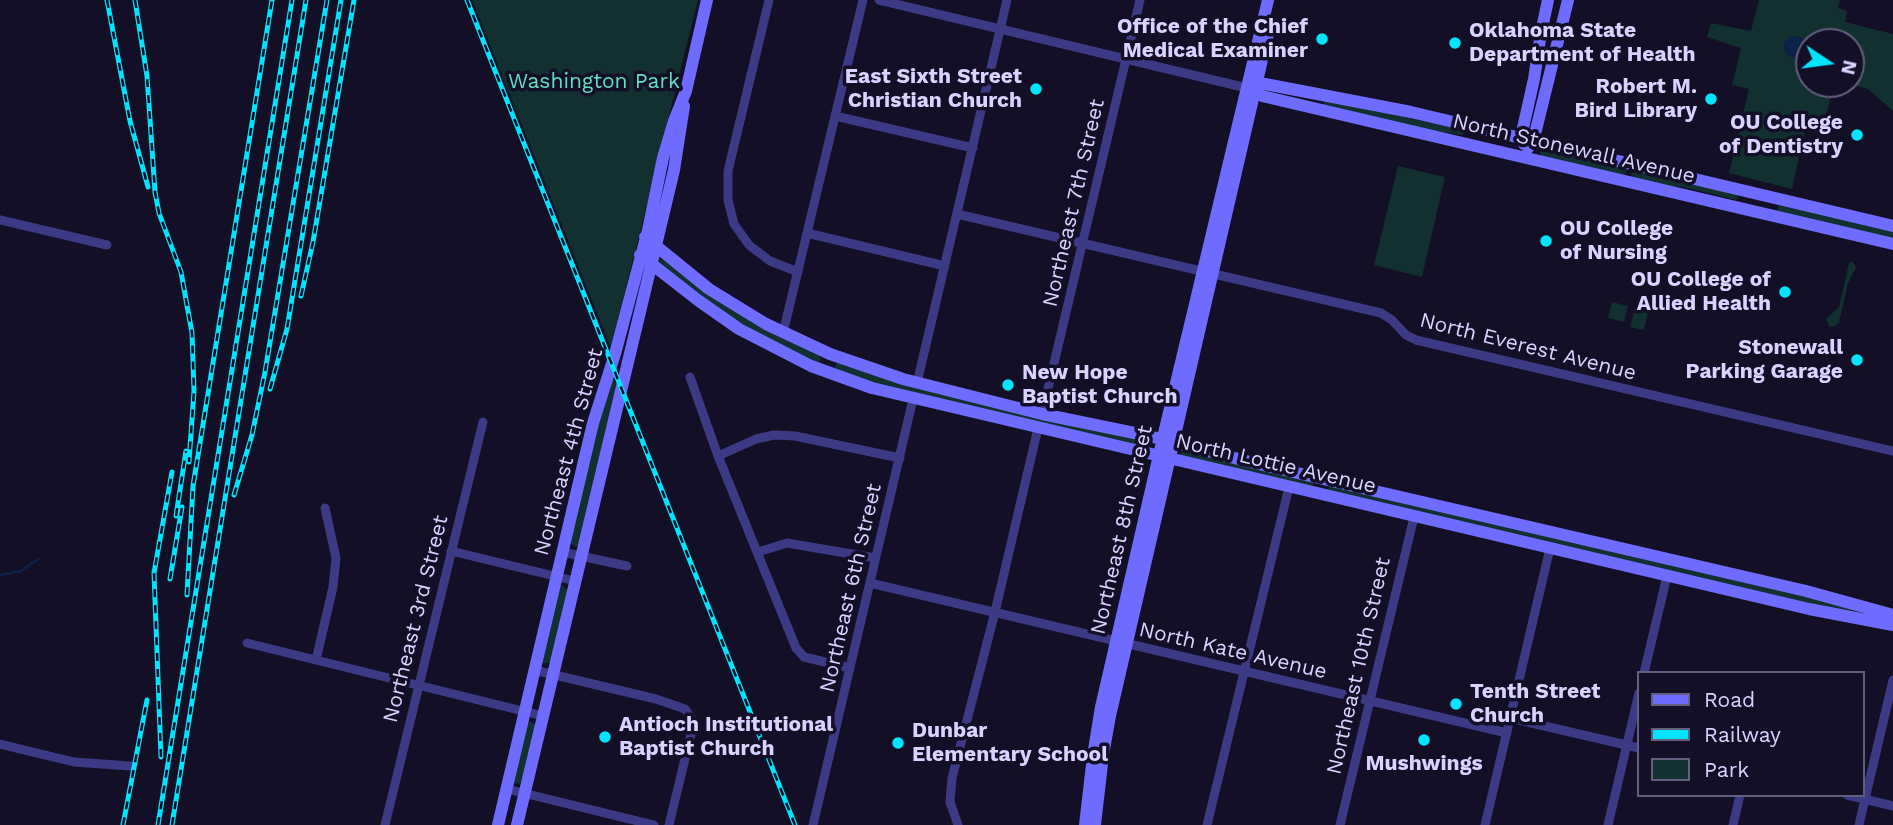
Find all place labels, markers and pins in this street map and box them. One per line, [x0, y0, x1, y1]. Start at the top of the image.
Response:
place label: Office of the Chief Medical Examiner [1117, 14, 1308, 64]
place label: Oklahoma State Department of Health [1469, 18, 1695, 68]
marker: Office of the Chief Medical Examiner [1314, 31, 1330, 47]
marker: Oklahoma State Department of Health [1447, 35, 1463, 51]
place label: East Sixth Street Christian Church [845, 64, 1022, 114]
place label: Robert M. Bird Library [1575, 74, 1697, 124]
marker: East Sixth Street Christian Church [1028, 81, 1044, 97]
marker: Robert M. Bird Library [1703, 91, 1719, 107]
place label: OU College of Dentistry [1719, 110, 1843, 160]
marker: OU College of Dentistry [1849, 127, 1865, 143]
place label: OU College of Nursing [1560, 216, 1673, 266]
marker: OU College of Nursing [1538, 233, 1554, 249]
place label: OU College of Allied Health [1631, 267, 1771, 317]
marker: OU College of Allied Health [1777, 284, 1793, 300]
place label: Stonewall Parking Garage [1685, 335, 1843, 385]
marker: Stonewall Parking Garage [1849, 352, 1865, 368]
place label: New Hope Baptist Church [1022, 360, 1177, 410]
marker: New Hope Baptist Church [1000, 377, 1016, 393]
place label: Tenth Street Church [1470, 679, 1600, 729]
marker: Tenth Street Church [1448, 696, 1464, 712]
place label: Antioch Institutional Baptist Church [619, 712, 833, 762]
place label: Dunbar Elementary School [912, 718, 1108, 768]
marker: Antioch Institutional Baptist Church [597, 729, 613, 745]
marker: Mushwings [1416, 732, 1432, 748]
marker: Dunbar Elementary School [890, 735, 906, 751]
place label: Mushwings [1365, 751, 1483, 777]

